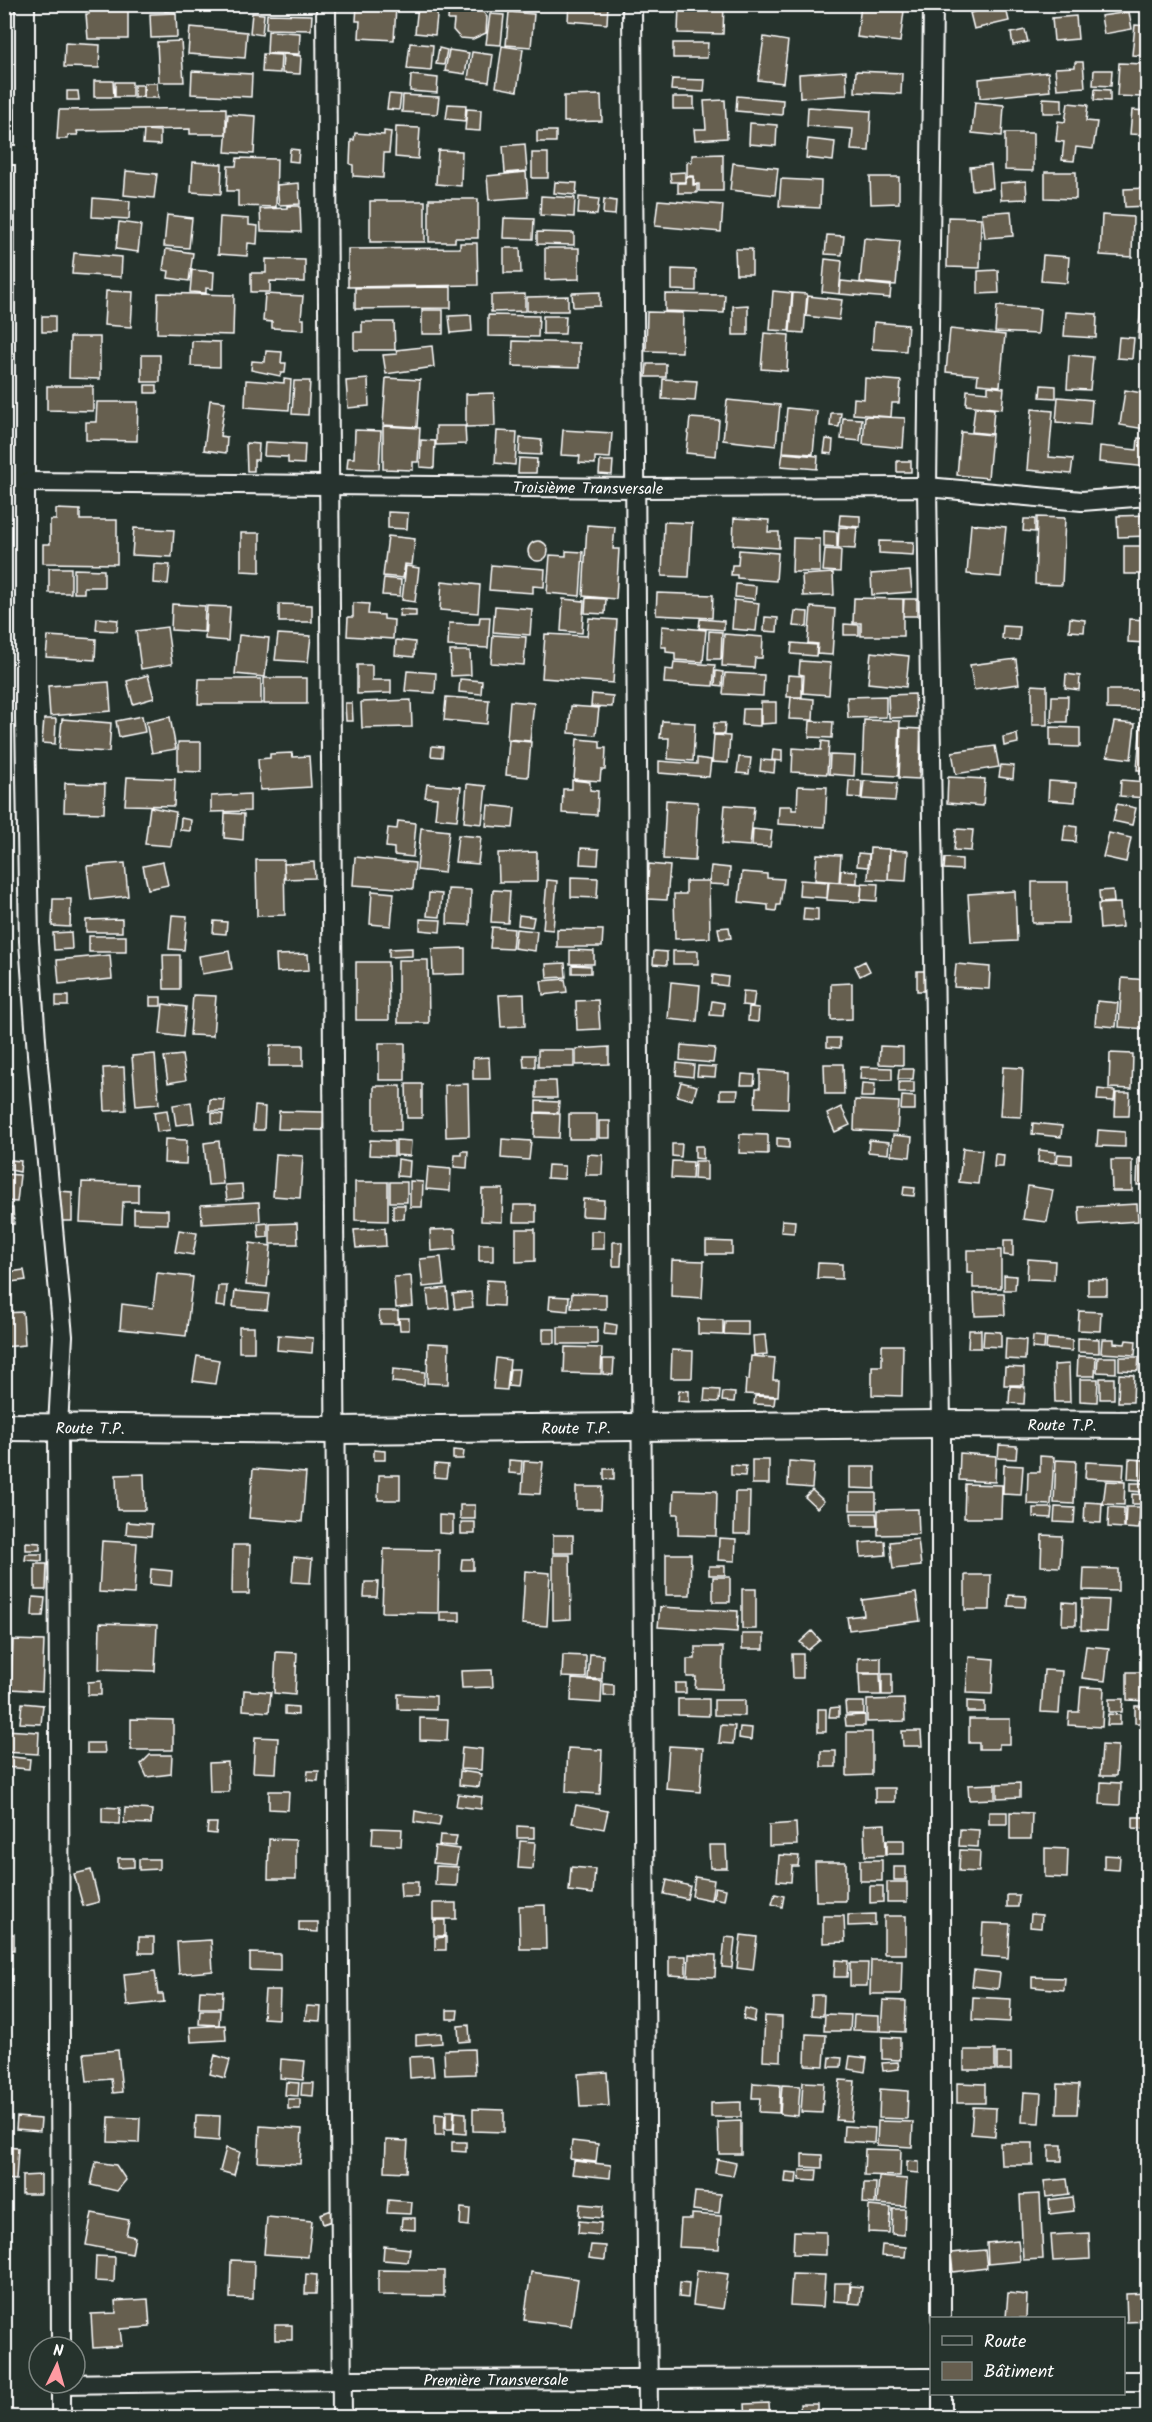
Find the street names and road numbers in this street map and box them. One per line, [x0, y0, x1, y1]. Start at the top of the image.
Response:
street label: Troisième Transversale [513, 476, 663, 502]
street label: Route T.P. [1027, 1413, 1097, 1439]
street label: Route T.P. [55, 1416, 125, 1442]
street label: Route T.P. [541, 1416, 611, 1442]
street label: Première Transversale [423, 2368, 569, 2394]

